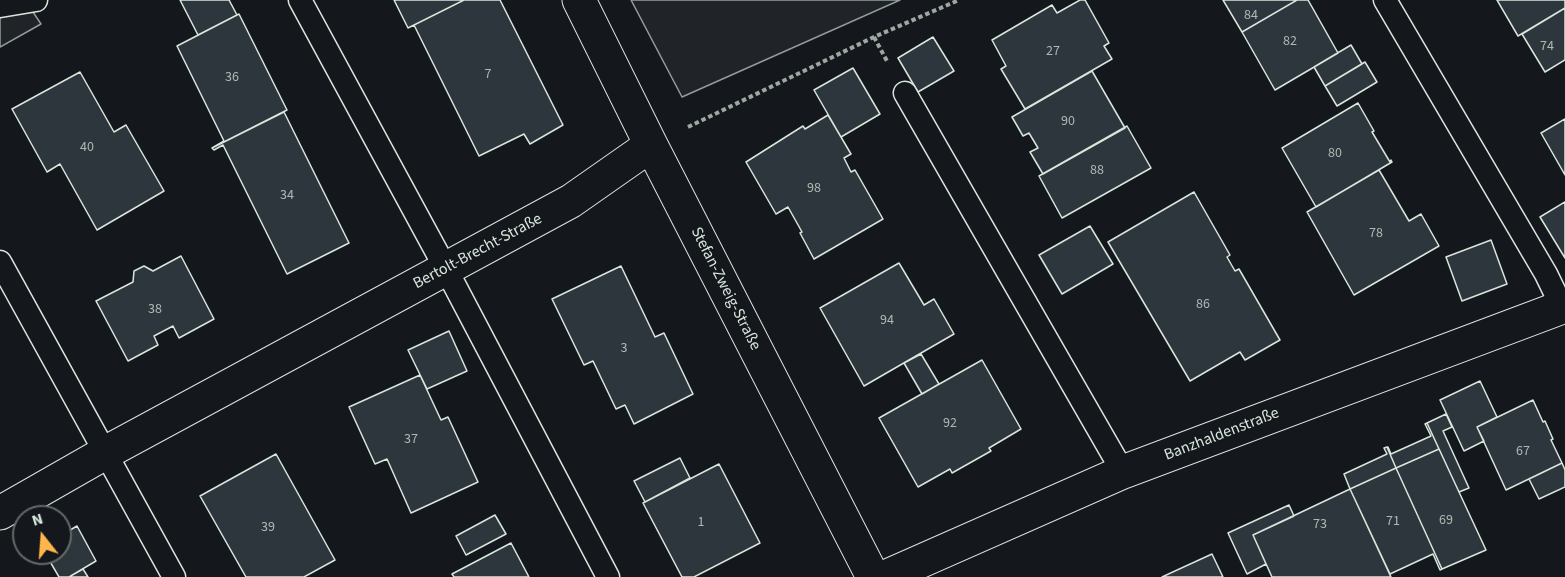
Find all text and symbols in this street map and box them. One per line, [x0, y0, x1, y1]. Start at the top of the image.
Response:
house number: 84 [1244, 8, 1258, 24]
house number: 82 [1283, 34, 1297, 50]
house number: 74 [1540, 39, 1554, 55]
house number: 27 [1046, 44, 1060, 60]
house number: 7 [485, 67, 491, 83]
house number: 36 [225, 70, 239, 86]
house number: 90 [1061, 114, 1075, 130]
house number: 40 [80, 140, 94, 156]
house number: 80 [1328, 146, 1342, 162]
house number: 88 [1090, 163, 1104, 179]
house number: 98 [807, 181, 821, 197]
house number: 34 [280, 188, 294, 204]
street label: Bertolt-Brecht-Straße [410, 210, 546, 294]
street label: Stefan-Zweig-Straße [686, 224, 764, 354]
house number: 78 [1369, 226, 1383, 242]
house number: 86 [1196, 297, 1210, 313]
house number: 38 [148, 302, 162, 318]
house number: 94 [880, 313, 894, 329]
house number: 3 [621, 341, 627, 357]
street label: Banzhaldenstraße [1162, 404, 1282, 466]
house number: 92 [943, 416, 957, 432]
house number: 37 [404, 432, 418, 448]
house number: 67 [1516, 444, 1530, 460]
north arrow [12, 505, 72, 565]
text: N [29, 508, 46, 532]
house number: 69 [1439, 513, 1453, 529]
house number: 71 [1386, 514, 1400, 530]
house number: 1 [698, 515, 704, 531]
house number: 73 [1313, 517, 1327, 533]
house number: 39 [261, 520, 275, 536]

